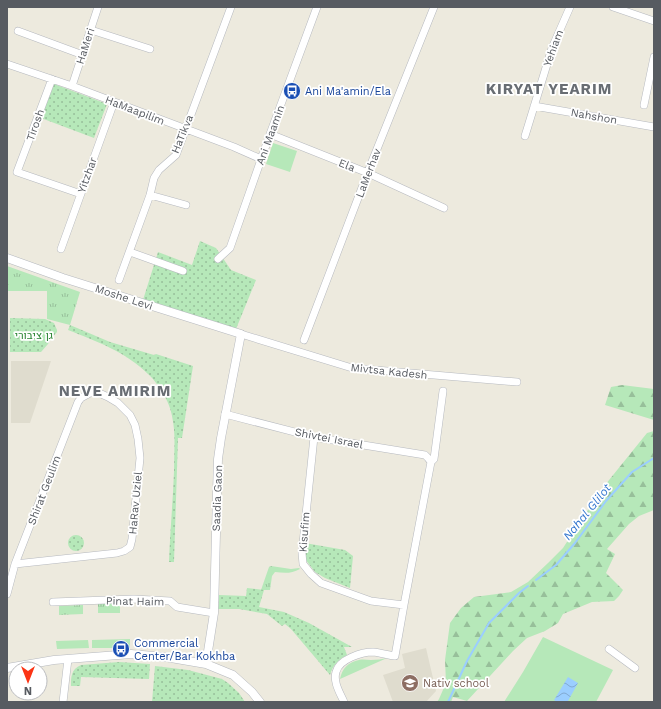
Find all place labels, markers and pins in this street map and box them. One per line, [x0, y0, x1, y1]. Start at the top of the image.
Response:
bus stop icon: Ani Ma'amin/Ela [282, 81, 302, 101]
place label: Ani Ma'amin/Ela [305, 85, 391, 98]
place label: Commercial Center/Bar Kokhba [134, 637, 235, 663]
bus stop icon: Commercial Center/Bar Kokhba [111, 639, 131, 659]
school or university icon: Nativ school [400, 673, 420, 693]
place label: Nativ school [423, 677, 490, 690]

